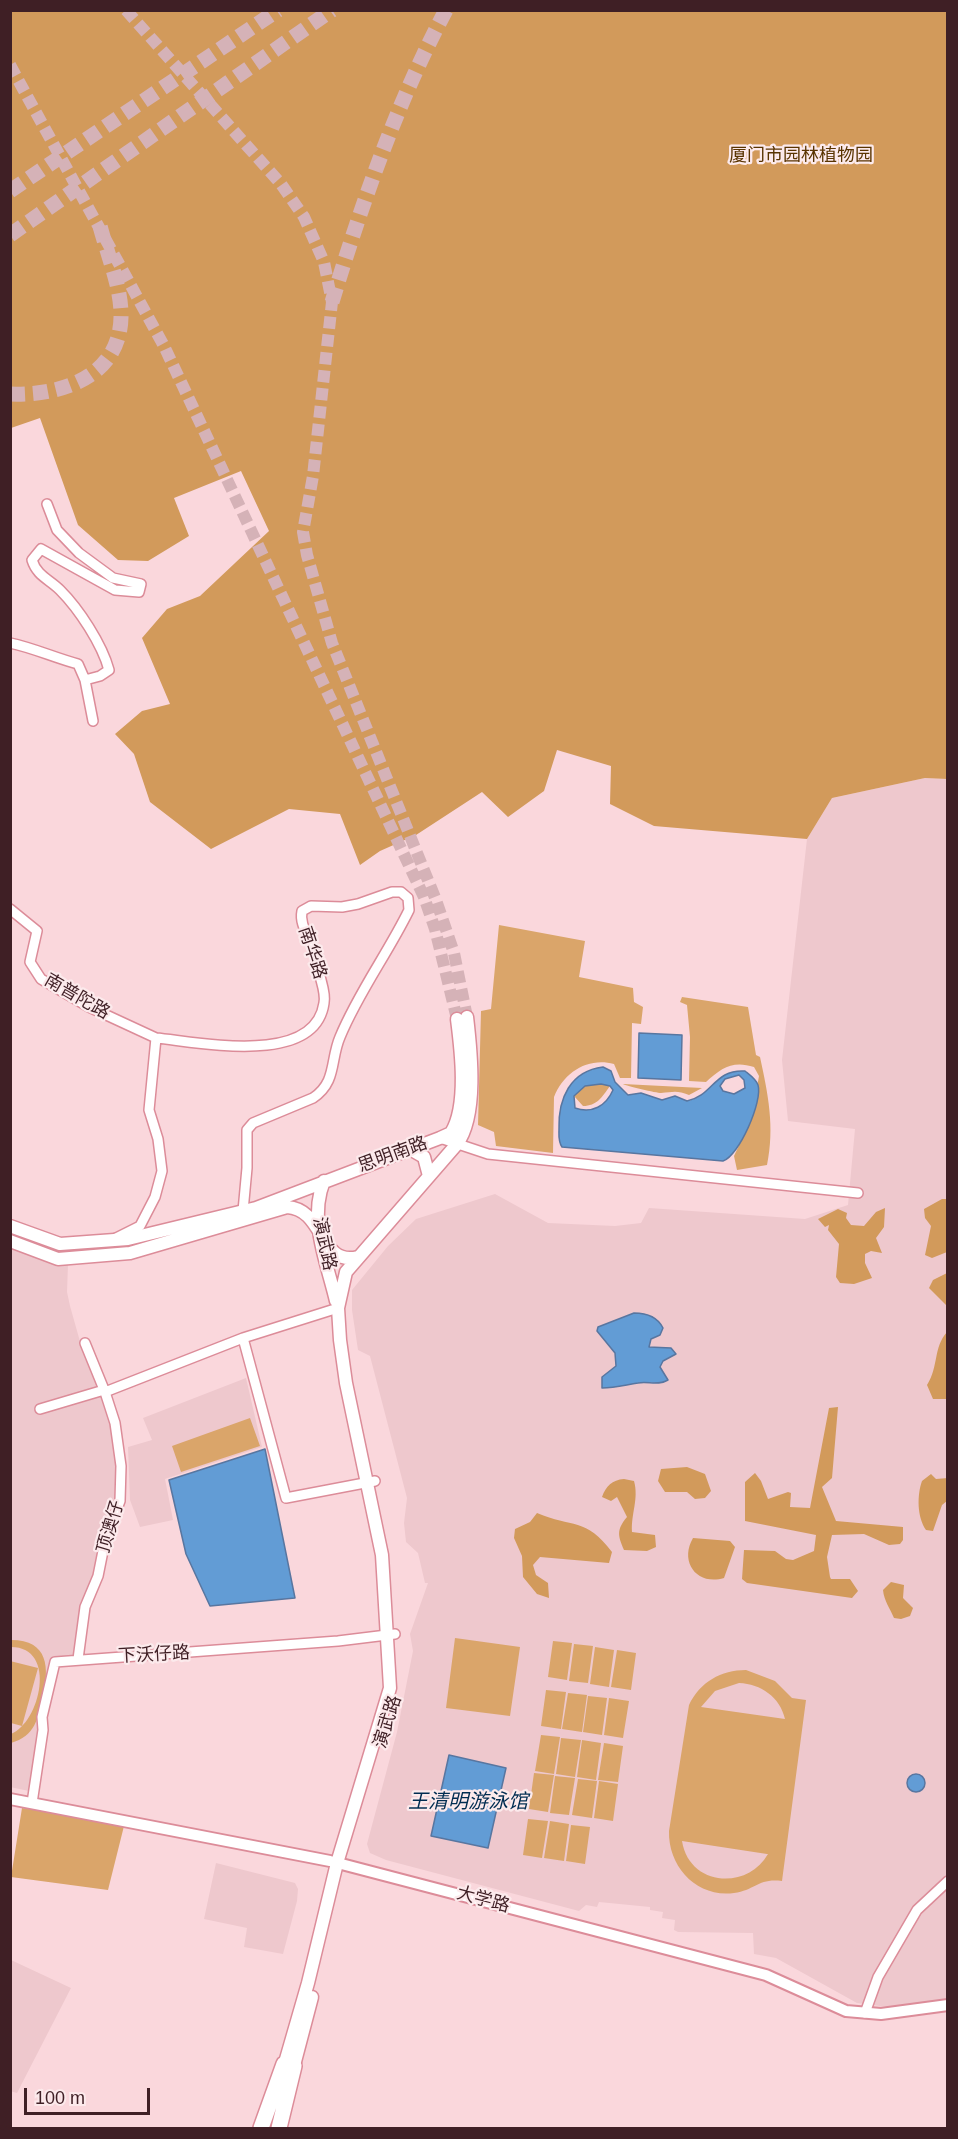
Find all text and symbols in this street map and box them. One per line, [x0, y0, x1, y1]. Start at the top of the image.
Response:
park label: 厦门市园林植物园 [729, 145, 873, 167]
street label: 南华路 [293, 924, 331, 982]
street label: 南普陀路 [40, 970, 114, 1024]
street label: 思明南路 [355, 1133, 431, 1177]
street label: 演武路 [308, 1215, 340, 1273]
street label: 顶澳仔 [93, 1498, 129, 1556]
street label: 下沃仔路 [117, 1642, 191, 1668]
street label: 演武路 [370, 1693, 406, 1751]
water label: 王清明游泳馆 [408, 1790, 528, 1814]
street label: 大学路 [454, 1883, 512, 1917]
scale bar [27, 2076, 153, 2114]
text: 100 m [35, 2088, 85, 2108]

